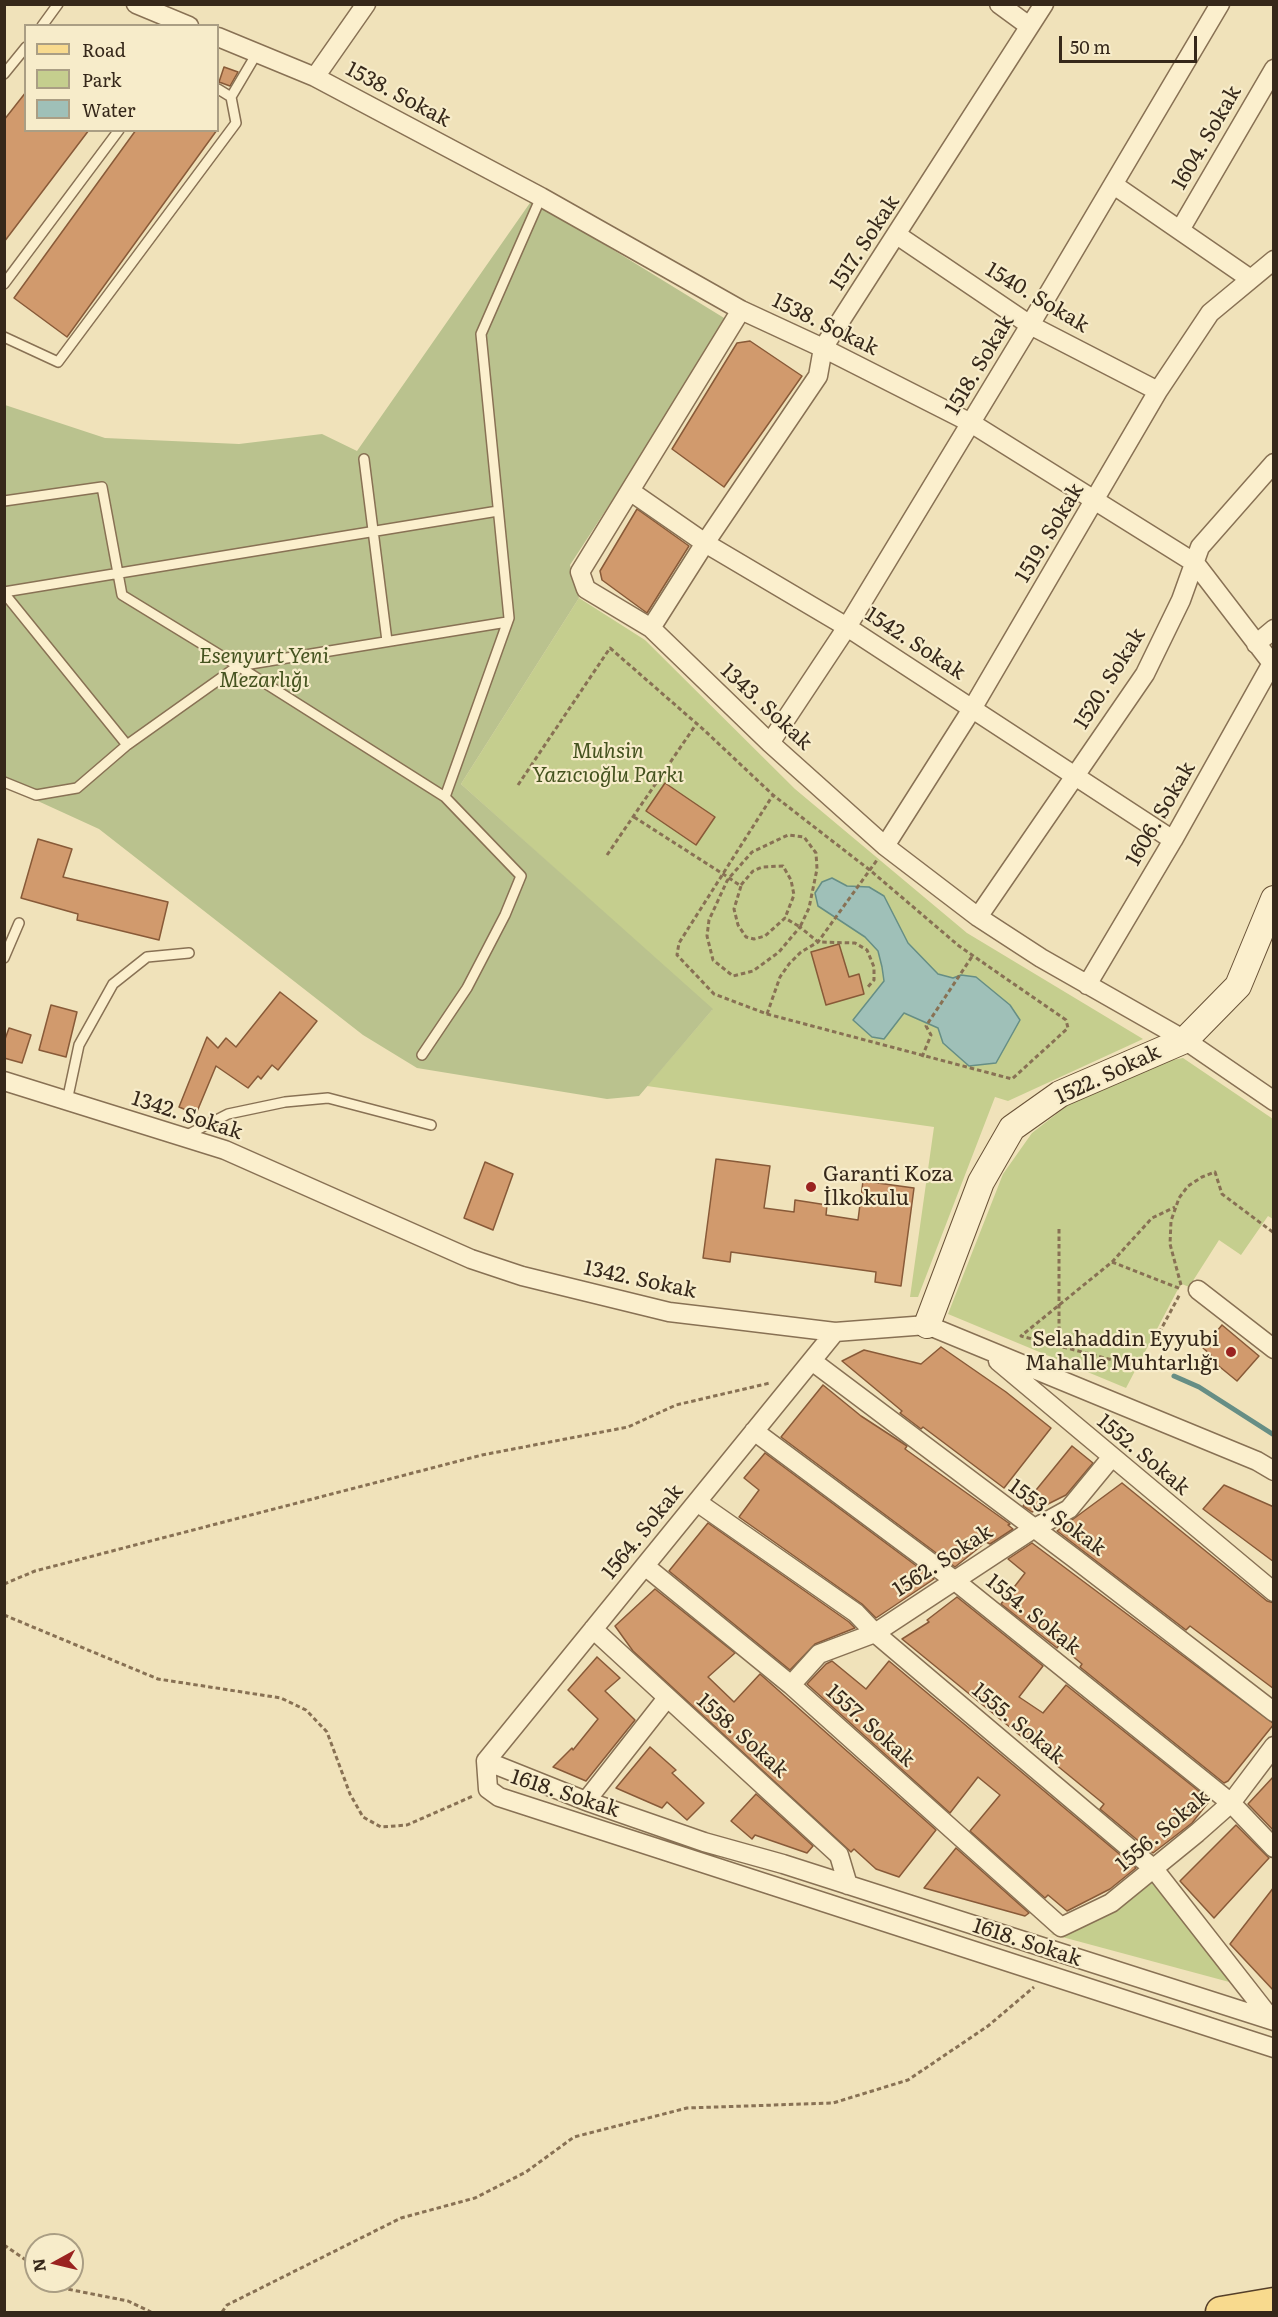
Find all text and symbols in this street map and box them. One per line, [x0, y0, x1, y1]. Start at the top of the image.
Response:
legend [24, 24, 219, 132]
scale bar [1062, 24, 1200, 62]
text: 50 m [1070, 33, 1111, 60]
text: Road [82, 36, 126, 63]
street label: 1538. Sokak [341, 57, 455, 133]
text: Park [82, 66, 121, 93]
street label: 1604. Sokak [1167, 81, 1247, 195]
text: Water [82, 96, 135, 123]
street label: 1517. Sokak [825, 191, 905, 295]
street label: 1540. Sokak [981, 257, 1093, 339]
street label: 1538. Sokak [768, 289, 882, 361]
street label: 1518. Sokak [940, 311, 1020, 419]
street label: 1519. Sokak [1011, 479, 1089, 587]
street label: 1542. Sokak [860, 602, 970, 686]
street label: 1520. Sokak [1069, 624, 1151, 734]
park label: Esenyurt Yeni Mezarlığı [199, 644, 329, 694]
street label: 1343. Sokak [715, 658, 817, 756]
park label: Muhsin Yazıcıoğlu Parkı [532, 739, 684, 789]
street label: 1606. Sokak [1121, 758, 1201, 870]
street label: 1522. Sokak [1051, 1040, 1165, 1110]
street label: 1342. Sokak [129, 1086, 245, 1146]
place label: Garanti Koza İlkokulu [823, 1162, 953, 1212]
marker: Garanti Koza İlkokulu [804, 1180, 818, 1194]
street label: 1342. Sokak [581, 1256, 699, 1304]
place label: Selahaddin Eyyubi Mahalle Muhtarlığı [1025, 1327, 1219, 1377]
marker: Selahaddin Eyyubi Mahalle Muhtarlığı [1224, 1345, 1238, 1359]
street label: 1552. Sokak [1092, 1409, 1194, 1501]
street label: 1553. Sokak [1004, 1474, 1110, 1562]
street label: 1564. Sokak [597, 1480, 689, 1584]
street label: 1562. Sokak [888, 1519, 998, 1603]
street label: 1554. Sokak [981, 1569, 1085, 1661]
street label: 1555. Sokak [967, 1678, 1069, 1770]
street label: 1557. Sokak [820, 1680, 920, 1772]
street label: 1558. Sokak [691, 1688, 793, 1784]
street label: 1618. Sokak [508, 1765, 622, 1823]
street label: 1556. Sokak [1111, 1785, 1215, 1877]
street label: 1618. Sokak [970, 1914, 1084, 1972]
north arrow [24, 2233, 84, 2293]
text: N [25, 2257, 51, 2274]

